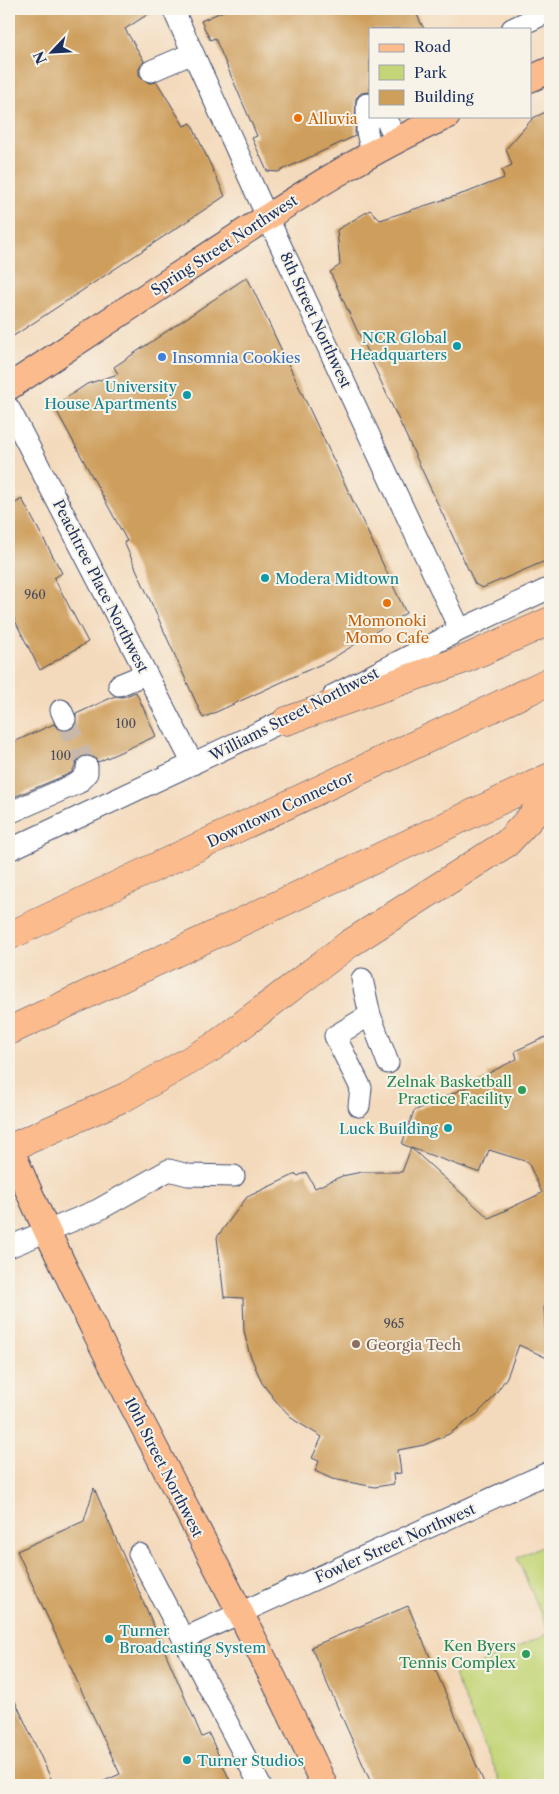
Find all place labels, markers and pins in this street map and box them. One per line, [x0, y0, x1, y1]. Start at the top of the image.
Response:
place label: Alluvia [307, 109, 358, 128]
marker: Alluvia [292, 112, 304, 124]
place label: NCR Global Headquarters [350, 328, 448, 364]
marker: NCR Global Headquarters [451, 340, 463, 352]
place label: Insomnia Cookies [172, 348, 301, 367]
marker: Insomnia Cookies [156, 351, 168, 363]
place label: University House Apartments [44, 377, 178, 413]
marker: University House Apartments [181, 389, 193, 401]
place label: Modera Midtown [275, 569, 400, 588]
marker: Modera Midtown [259, 572, 271, 584]
marker: Momonoki Momo Cafe [381, 597, 393, 609]
place label: Momonoki Momo Cafe [345, 611, 429, 647]
place label: Zelnak Basketball Practice Facility [387, 1072, 513, 1108]
marker: Zelnak Basketball Practice Facility [516, 1084, 528, 1096]
place label: Luck Building [339, 1119, 438, 1138]
marker: Luck Building [442, 1122, 454, 1134]
place label: Georgia Tech [366, 1335, 462, 1354]
marker: Georgia Tech [350, 1338, 362, 1350]
place label: Turner Broadcasting System [119, 1621, 266, 1657]
marker: Turner Broadcasting System [103, 1633, 115, 1645]
place label: Ken Byers Tennis Complex [399, 1636, 516, 1672]
marker: Ken Byers Tennis Complex [520, 1648, 532, 1660]
place label: Turner Studios [197, 1751, 304, 1770]
marker: Turner Studios [181, 1754, 193, 1766]

